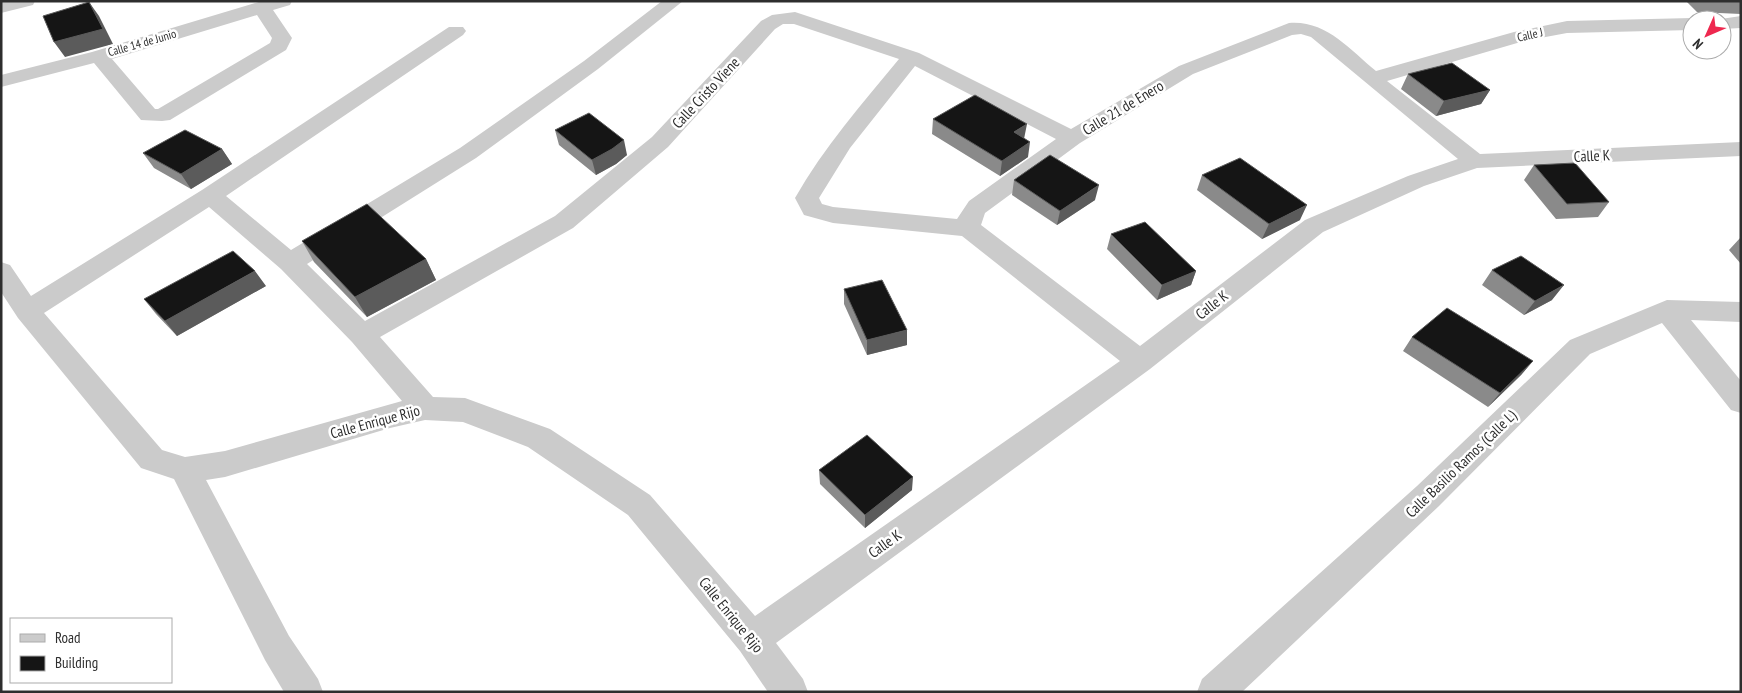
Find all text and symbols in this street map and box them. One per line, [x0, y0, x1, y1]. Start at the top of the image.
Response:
north arrow [1682, 10, 1732, 60]
street label: Calle J [1515, 24, 1544, 45]
street label: Calle 14 de Junio [106, 26, 178, 59]
text: N [1689, 35, 1707, 53]
street label: Calle Cristo Viene [668, 53, 743, 132]
street label: Calle 21 de Enero [1079, 76, 1167, 139]
street label: Calle K [1573, 145, 1611, 166]
street label: Calle K [1191, 286, 1232, 323]
street label: Calle Enrique Rijo [328, 400, 422, 443]
street label: Calle Basilio Ramos (Calle L) [1401, 405, 1520, 521]
street label: Calle K [864, 525, 906, 562]
street label: Calle Enrique Rijo [695, 573, 768, 656]
legend [10, 618, 172, 683]
text: Road [55, 628, 81, 647]
text: Building [55, 653, 98, 672]

